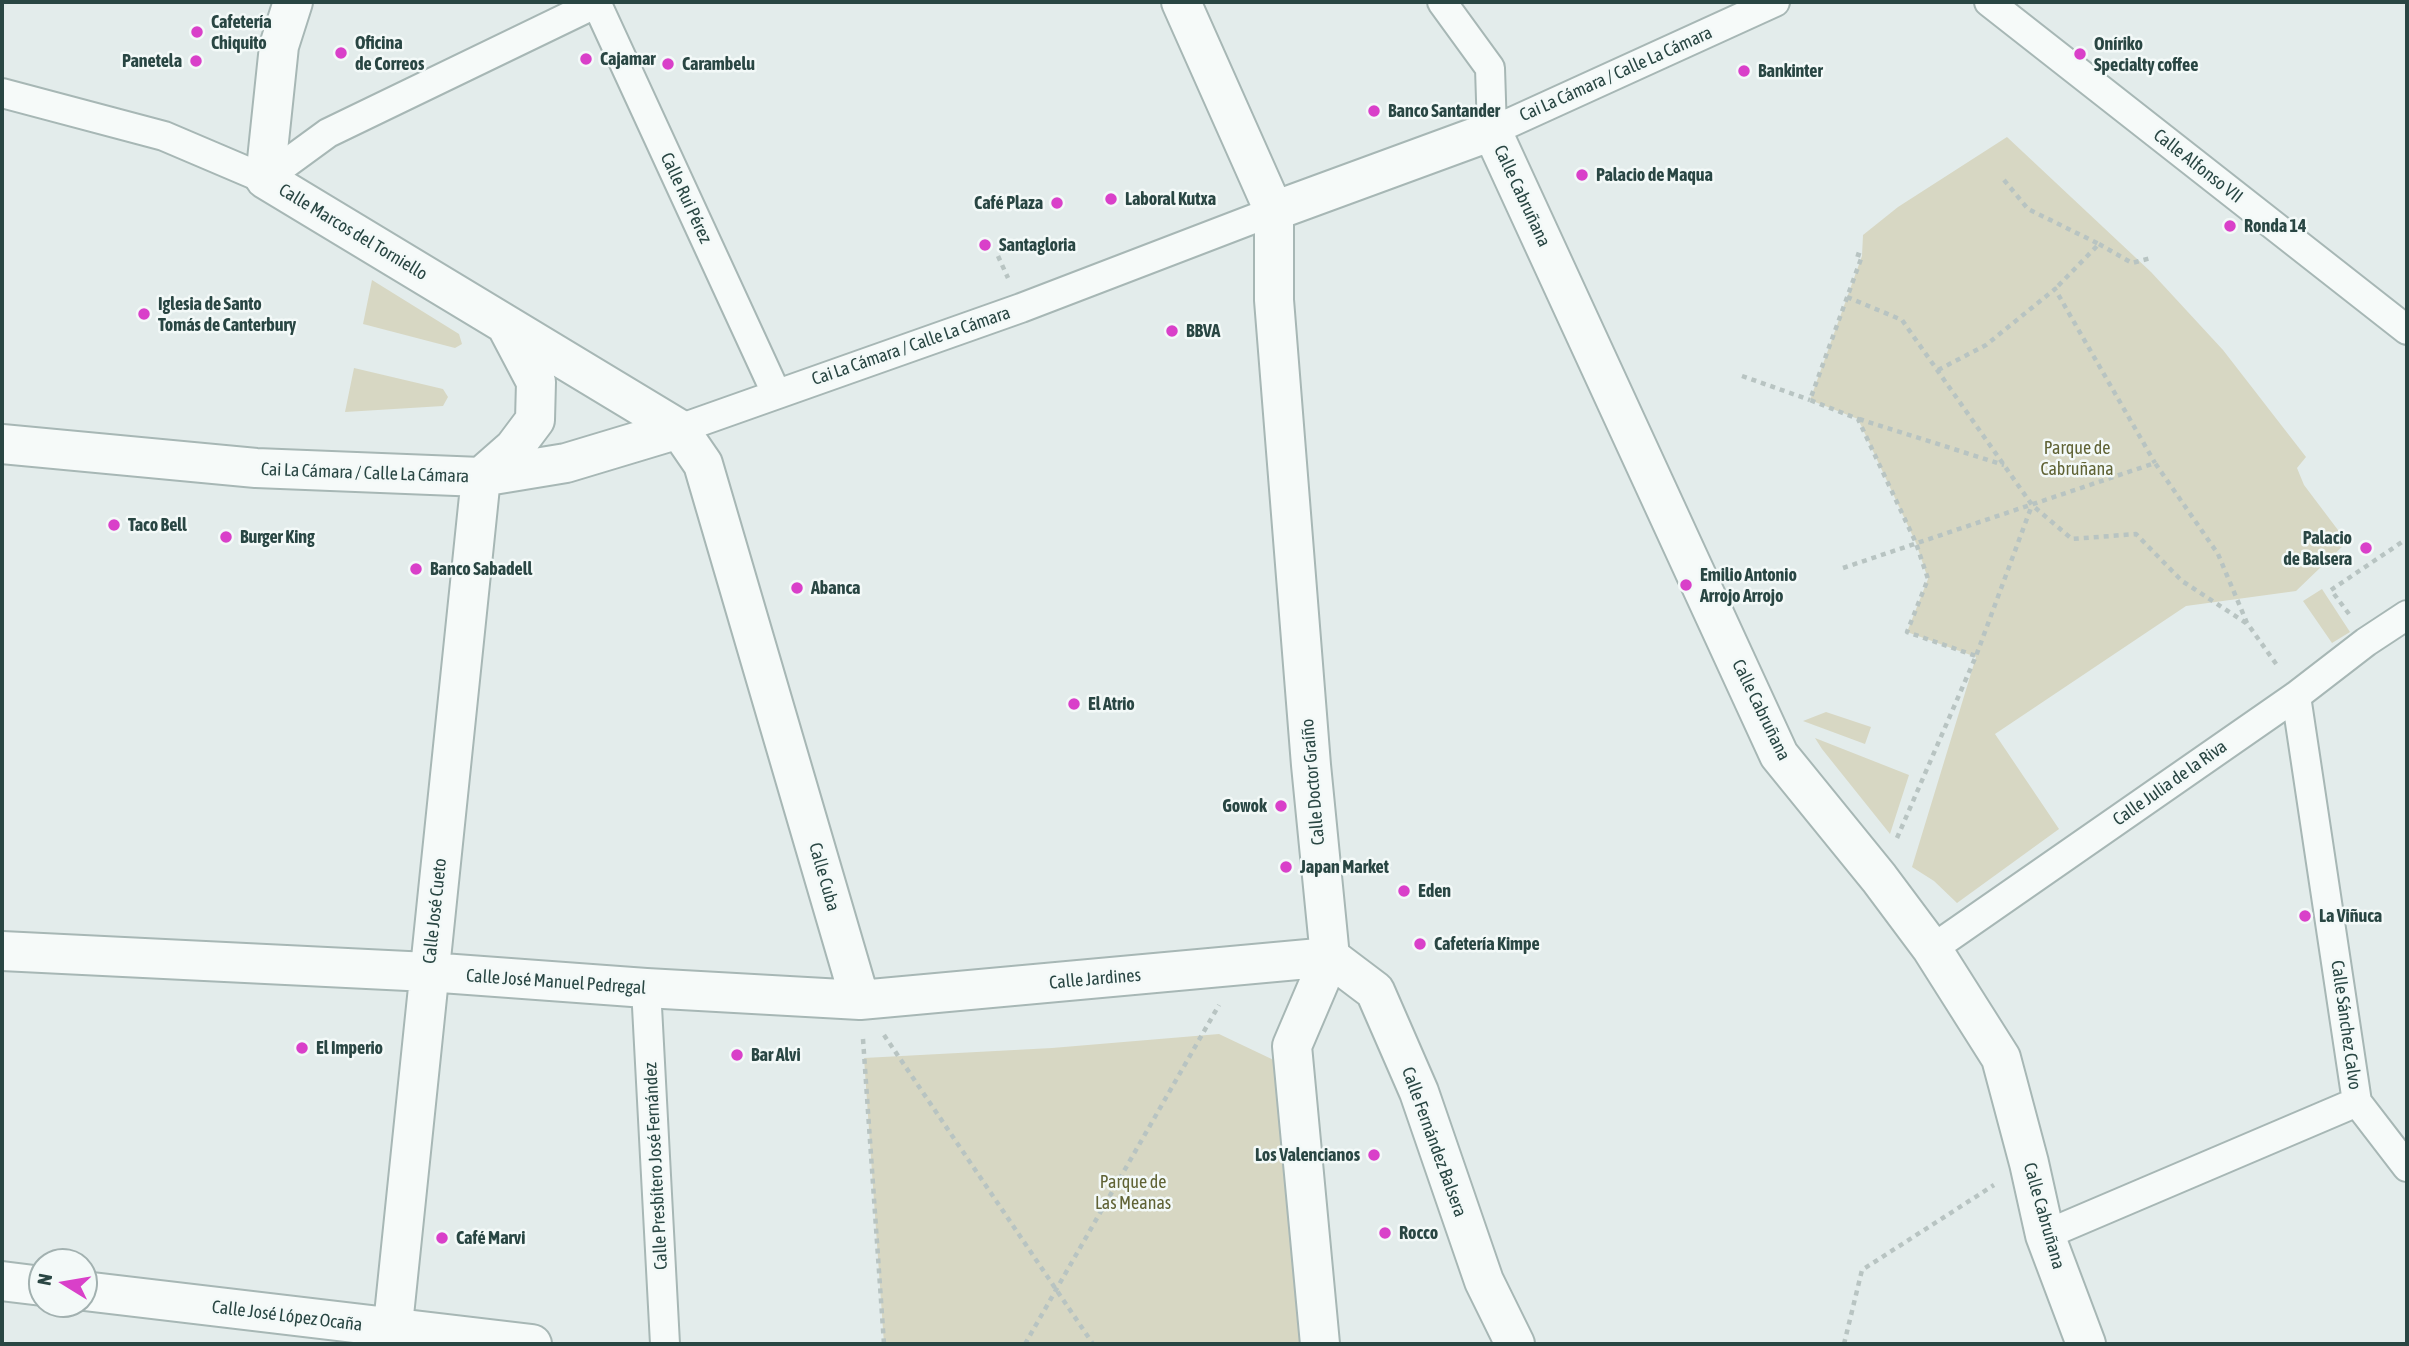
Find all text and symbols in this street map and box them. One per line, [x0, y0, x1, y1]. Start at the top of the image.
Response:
place label: Cafetería Chiquito [211, 11, 272, 54]
street label: Cai La Cámara / Calle La Cámara [1516, 22, 1716, 126]
marker: Cafetería Chiquito [189, 24, 205, 40]
place label: Oficina de Correos [355, 32, 424, 74]
place label: Oníriko Specialty coffee [2094, 33, 2198, 76]
marker: Oficina de Correos [333, 45, 349, 61]
marker: Oníriko Specialty coffee [2072, 46, 2088, 62]
place label: Cajamar [600, 48, 656, 70]
place label: Panetela [122, 50, 182, 72]
marker: Cajamar [578, 51, 594, 67]
marker: Panetela [188, 53, 204, 69]
place label: Carambelu [682, 53, 755, 75]
marker: Carambelu [660, 56, 676, 72]
place label: Bankinter [1758, 60, 1823, 82]
marker: Bankinter [1736, 63, 1752, 79]
place label: Banco Santander [1388, 100, 1500, 122]
marker: Banco Santander [1366, 103, 1382, 119]
street label: Calle Alfonso VII [2149, 124, 2247, 208]
street label: Calle Cabruñana [1489, 142, 1555, 250]
street label: Calle Rui Pérez [656, 149, 716, 247]
place label: Palacio de Maqua [1596, 164, 1713, 186]
marker: Palacio de Maqua [1574, 167, 1590, 183]
street label: Calle Marcos del Torniello [275, 179, 431, 285]
place label: Laboral Kutxa [1125, 188, 1216, 210]
marker: Laboral Kutxa [1103, 191, 1119, 207]
place label: Café Plaza [974, 192, 1043, 214]
marker: Café Plaza [1049, 195, 1065, 211]
place label: Ronda 14 [2244, 215, 2306, 237]
marker: Ronda 14 [2222, 218, 2238, 234]
place label: Santagloria [999, 234, 1076, 256]
marker: Santagloria [977, 237, 993, 253]
place label: Iglesia de Santo Tomás de Canterbury [158, 293, 296, 336]
street label: Cai La Cámara / Calle La Cámara [809, 302, 1013, 390]
marker: Iglesia de Santo Tomás de Canterbury [136, 306, 152, 322]
place label: BBVA [1186, 320, 1220, 342]
marker: BBVA [1164, 323, 1180, 339]
park label: Parque de Cabruñana [2040, 437, 2114, 480]
street label: Cai La Cámara / Calle La Cámara [260, 459, 470, 487]
place label: Taco Bell [128, 514, 187, 536]
marker: Taco Bell [106, 517, 122, 533]
place label: Burger King [240, 526, 315, 548]
place label: Palacio de Balsera [2283, 527, 2352, 570]
marker: Burger King [218, 529, 234, 545]
marker: Palacio de Balsera [2358, 540, 2374, 556]
place label: Banco Sabadell [430, 558, 532, 580]
marker: Banco Sabadell [408, 561, 424, 577]
place label: Emilio Antonio Arrojo Arrojo [1700, 564, 1797, 606]
place label: Abanca [811, 577, 860, 599]
marker: Emilio Antonio Arrojo Arrojo [1678, 577, 1694, 593]
marker: Abanca [789, 580, 805, 596]
street label: Calle Cabruñana [1727, 656, 1795, 764]
place label: El Atrio [1088, 693, 1135, 715]
marker: El Atrio [1066, 696, 1082, 712]
street label: Calle Doctor Graíño [1297, 718, 1329, 846]
street label: Calle Julia de la Riva [2109, 736, 2231, 830]
place label: Gowok [1222, 795, 1267, 817]
marker: Gowok [1273, 798, 1289, 814]
street label: Calle Cuba [804, 840, 844, 914]
place label: Japan Market [1300, 856, 1389, 878]
street label: Calle José Cueto [419, 857, 451, 965]
marker: Japan Market [1278, 859, 1294, 875]
place label: Eden [1418, 880, 1451, 902]
marker: Eden [1396, 883, 1412, 899]
place label: La Viñuca [2319, 905, 2382, 927]
marker: La Viñuca [2297, 908, 2313, 924]
place label: Cafetería Kimpe [1434, 933, 1540, 955]
marker: Cafetería Kimpe [1412, 936, 1428, 952]
street label: Calle Sánchez Calvo [2326, 959, 2366, 1091]
street label: Calle Jardines [1048, 964, 1142, 994]
street label: Calle José Manuel Pedregal [465, 965, 647, 999]
place label: El Imperio [316, 1037, 383, 1059]
marker: El Imperio [294, 1040, 310, 1056]
place label: Bar Alvi [751, 1044, 801, 1066]
marker: Bar Alvi [729, 1047, 745, 1063]
street label: Calle Presbítero José Fernández [640, 1062, 672, 1270]
street label: Calle Fernández Balsera [1397, 1064, 1471, 1220]
place label: Los Valencianos [1255, 1144, 1360, 1166]
marker: Los Valencianos [1366, 1147, 1382, 1163]
street label: Calle Cabruñana [2019, 1160, 2069, 1272]
park label: Parque de Las Meanas [1095, 1171, 1171, 1214]
place label: Rocco [1399, 1222, 1438, 1244]
marker: Rocco [1377, 1225, 1393, 1241]
place label: Café Marvi [456, 1227, 525, 1249]
marker: Café Marvi [434, 1230, 450, 1246]
north arrow [28, 1248, 98, 1318]
text: N [32, 1272, 56, 1287]
street label: Calle José López Ocaña [211, 1296, 363, 1336]

